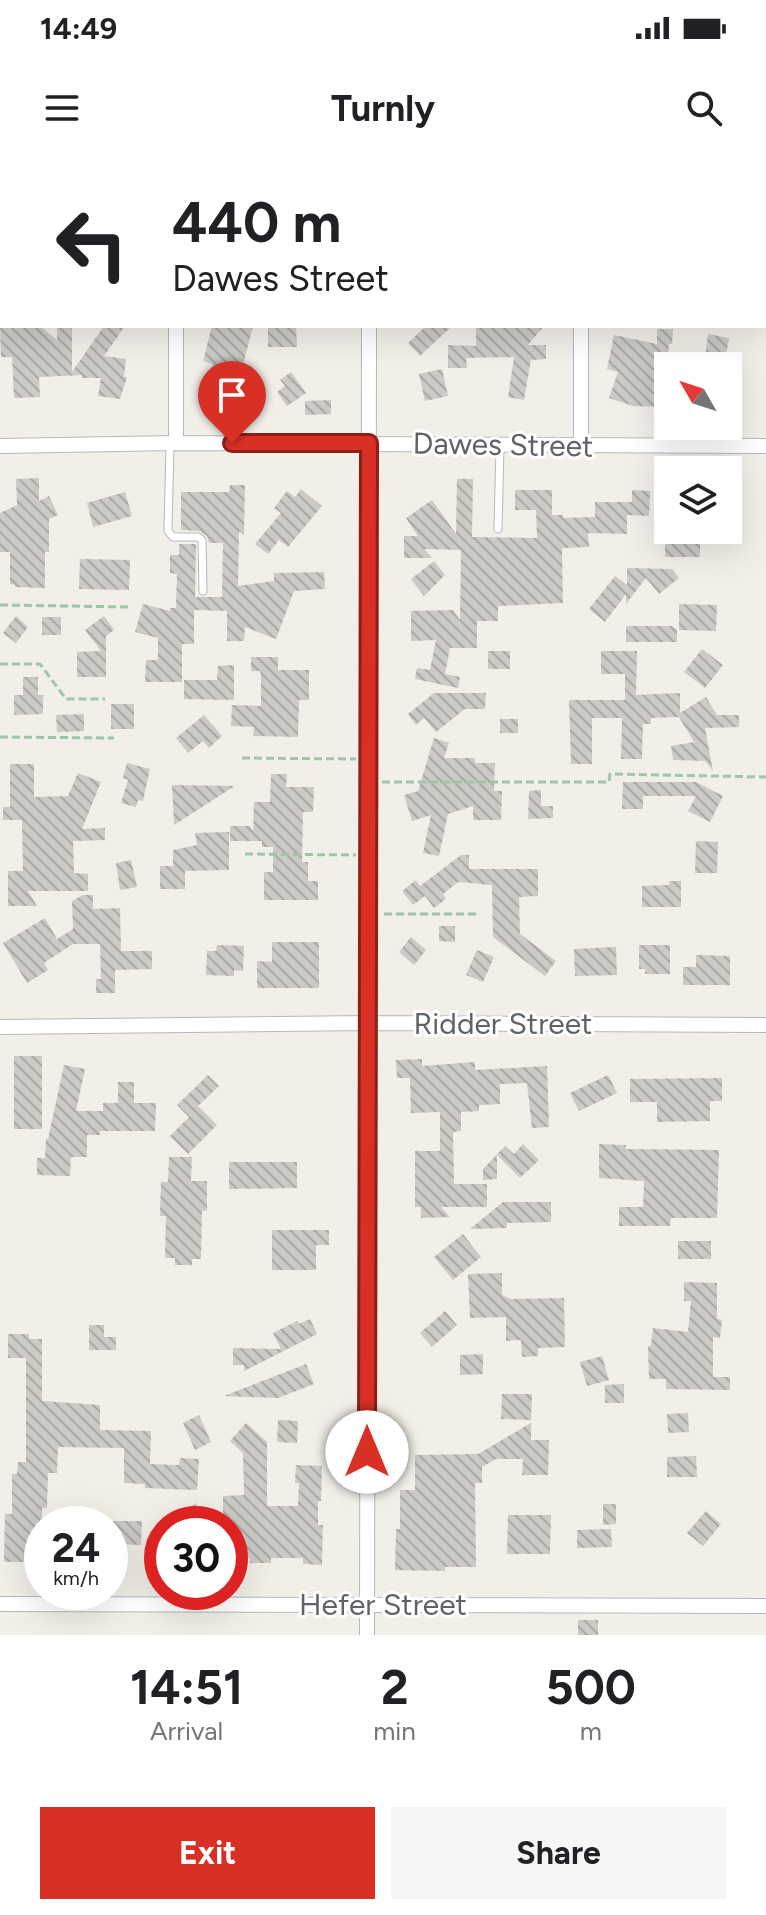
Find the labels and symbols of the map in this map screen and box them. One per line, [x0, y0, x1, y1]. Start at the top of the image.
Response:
north arrow [654, 352, 742, 440]
pin [198, 361, 266, 443]
street label: Dawes Street [412, 424, 594, 465]
street label: Ridder Street [414, 1005, 592, 1042]
position arrow [325, 1410, 409, 1494]
speed limit sign: 30 [144, 1506, 248, 1610]
street label: Hefer Street [299, 1586, 467, 1623]

